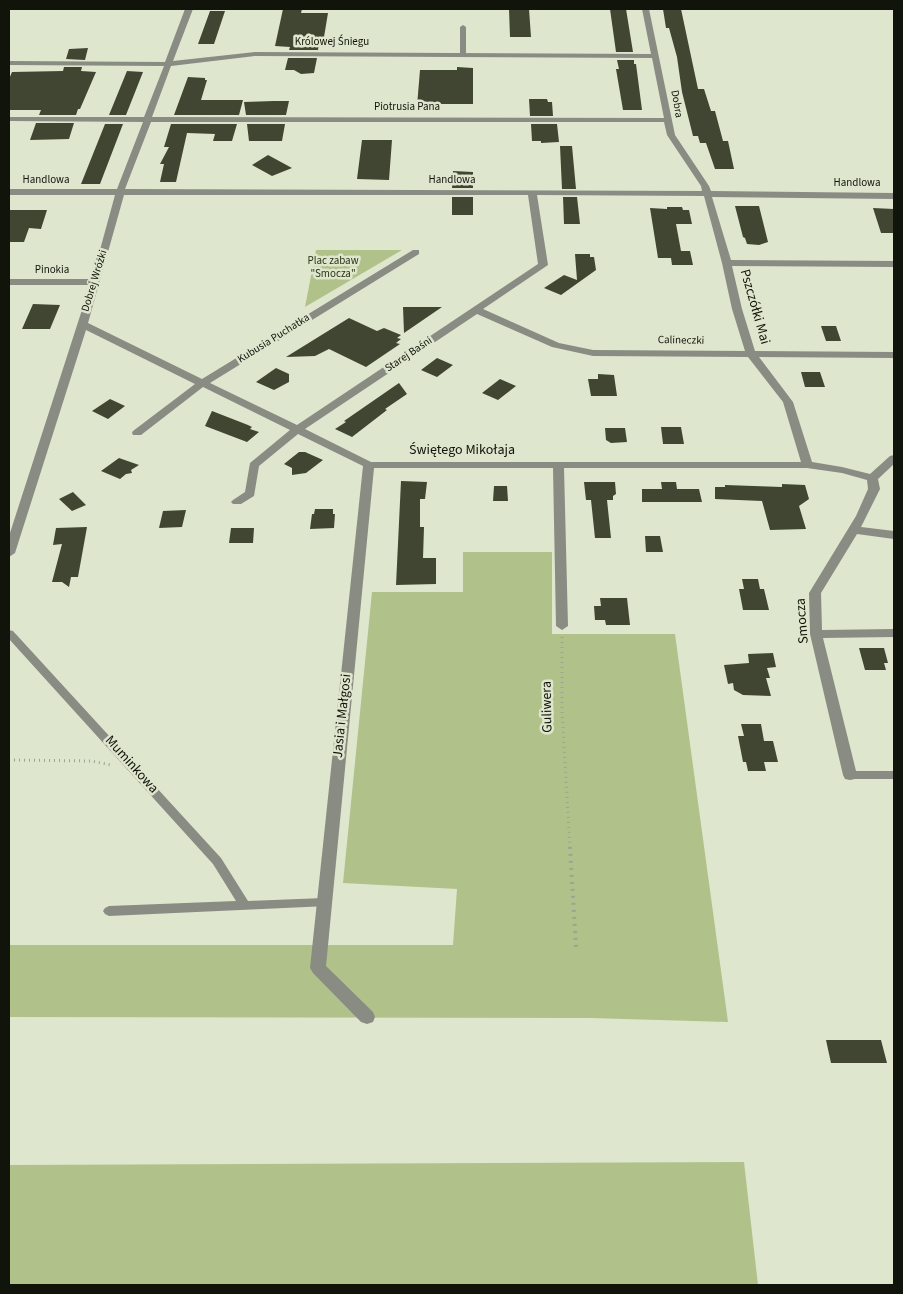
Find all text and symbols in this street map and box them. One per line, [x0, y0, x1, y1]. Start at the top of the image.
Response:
street label: Królowej Śniegu [295, 36, 369, 50]
street label: Dobra [667, 89, 685, 119]
street label: Piotrusia Pana [374, 101, 440, 115]
street label: Handlowa [23, 174, 69, 188]
street label: Handlowa [429, 174, 475, 188]
street label: Handlowa [834, 177, 880, 191]
street label: Dobrej Wróżki [79, 248, 111, 314]
park label: Plac zabaw "Smocza" [307, 255, 359, 281]
street label: Pinokia [35, 264, 69, 278]
street label: Pszczółki Mai [735, 268, 773, 346]
street label: Kubusia Puchatka [236, 312, 312, 366]
street label: Starej Baśni [383, 334, 435, 376]
street label: Calineczki [658, 334, 704, 348]
street label: Świętego Mikołaja [409, 443, 515, 459]
street label: Smocza [793, 598, 813, 644]
street label: Jasia i Małgosi [330, 673, 356, 759]
street label: Guliwera [539, 681, 557, 733]
street label: Muminkowa [101, 733, 161, 797]

